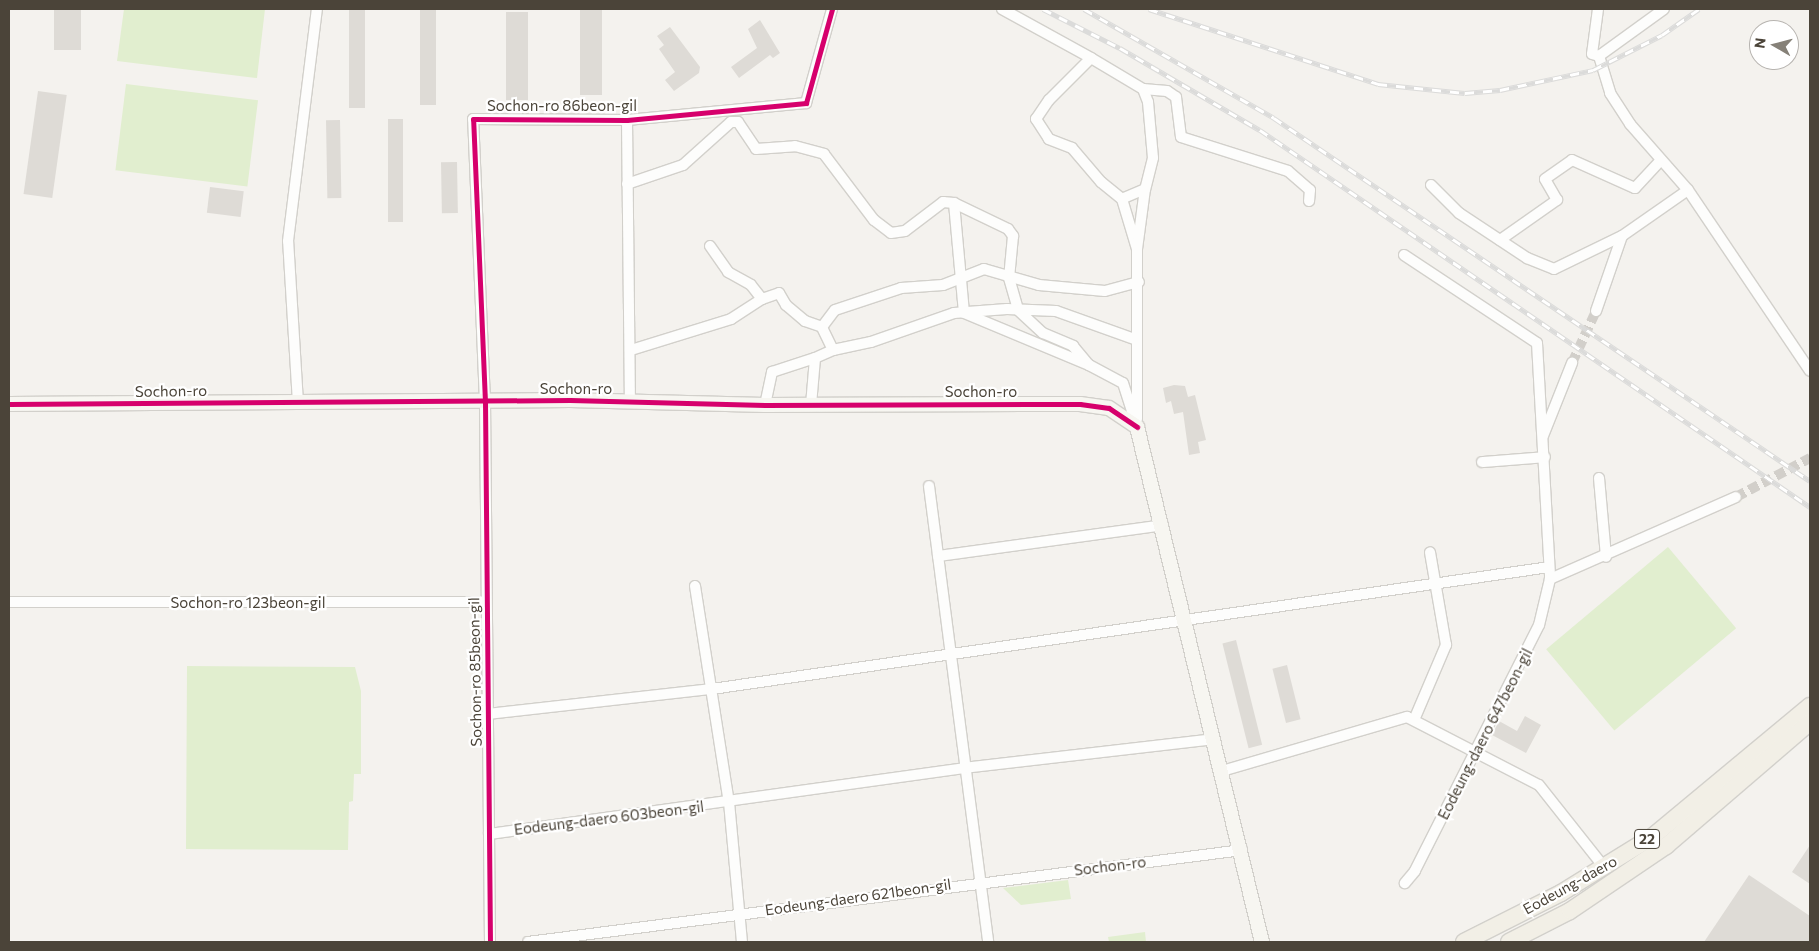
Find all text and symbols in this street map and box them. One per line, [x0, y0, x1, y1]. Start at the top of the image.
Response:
north arrow [1749, 20, 1799, 70]
text: N [1750, 37, 1769, 49]
street label: Sochon-ro 86beon-gil [487, 97, 637, 115]
street label: Sochon-ro [540, 380, 612, 398]
street label: Sochon-ro [135, 381, 207, 401]
street label: Sochon-ro [945, 383, 1017, 401]
street label: Sochon-ro 123beon-gil [171, 594, 325, 612]
street label: Sochon-ro 85beon-gil [465, 597, 485, 747]
street label: Eodeung-daero 647beon-gil [1434, 645, 1536, 823]
street label: Eodeung-daero 603beon-gil [513, 797, 705, 839]
road number: 22 [1633, 828, 1661, 851]
street label: Eodeung-daero [1520, 852, 1620, 918]
street label: Sochon-ro [1073, 853, 1147, 879]
street label: Eodeung-daero 621beon-gil [764, 875, 952, 919]

